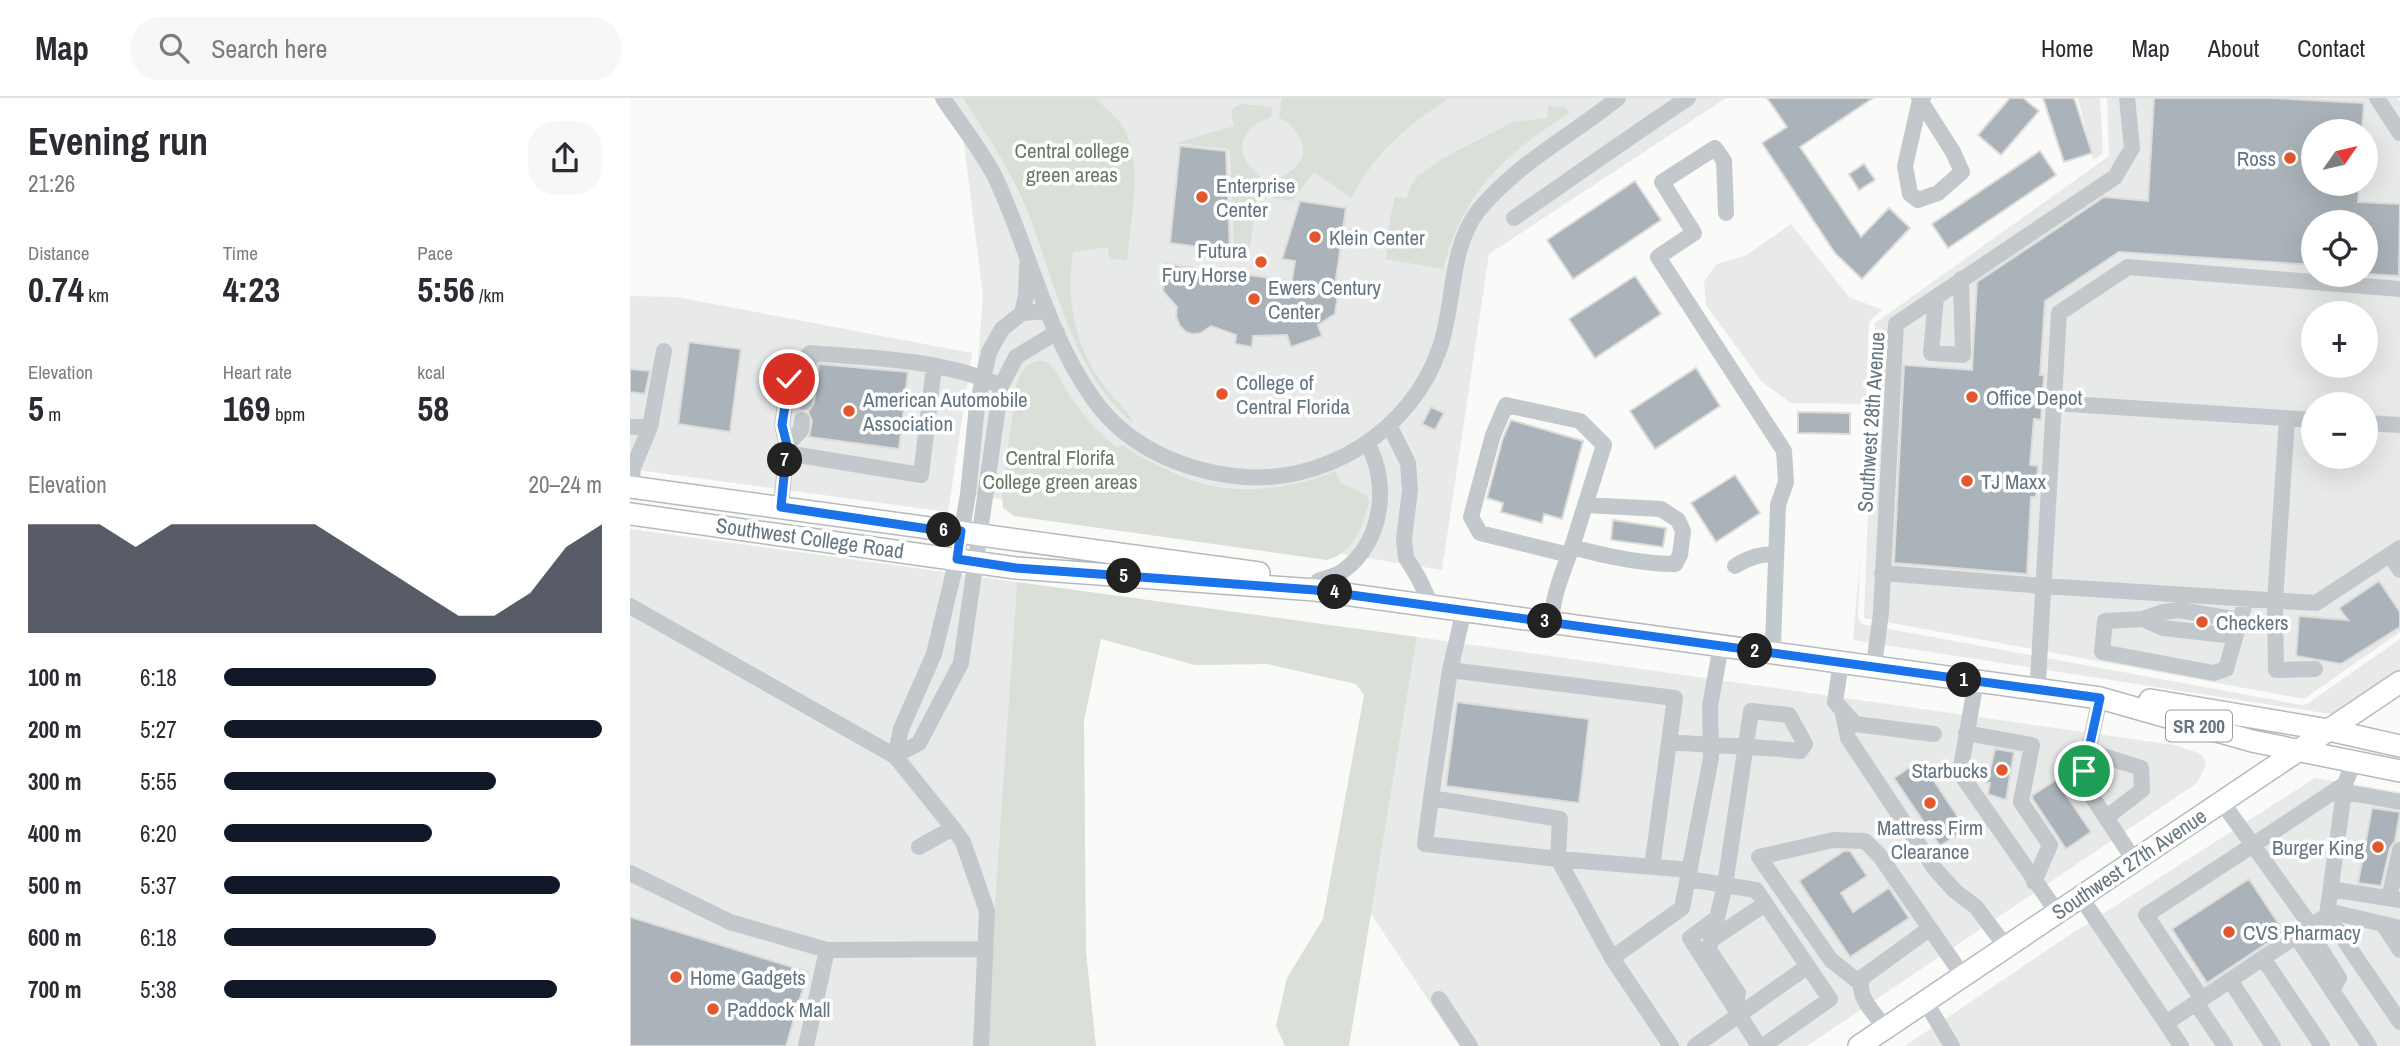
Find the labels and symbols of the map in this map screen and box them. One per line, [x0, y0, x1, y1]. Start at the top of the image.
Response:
north arrow [2301, 119, 2378, 196]
park label: Central college green areas [1015, 136, 1129, 189]
place label: Ross [2237, 144, 2276, 173]
marker: Ross [2282, 150, 2298, 166]
place label: Enterprise Center [1216, 171, 1295, 224]
marker: Enterprise Center [1194, 189, 1210, 205]
place label: Klein Center [1329, 223, 1425, 252]
marker: Klein Center [1307, 229, 1323, 245]
place label: Futura Fury Horse [1162, 236, 1247, 289]
marker: Futura Fury Horse [1253, 254, 1269, 270]
place label: Ewers Century Center [1268, 273, 1381, 326]
marker: Ewers Century Center [1246, 291, 1262, 307]
street label: Southwest 28th Avenue [1850, 331, 1892, 513]
pin [759, 349, 819, 409]
place label: College of Central Florida [1236, 368, 1350, 421]
place label: Office Depot [1986, 383, 2083, 412]
place label: American Automobile Association [862, 385, 1028, 438]
marker: College of Central Florida [1214, 386, 1230, 402]
marker: Office Depot [1964, 389, 1980, 405]
marker: American Automobile Association [841, 403, 857, 419]
pin: 7 [768, 442, 802, 478]
park label: Central Florifa College green areas [982, 443, 1138, 496]
place label: TJ Maxx [1981, 467, 2046, 496]
marker: TJ Maxx [1959, 473, 1975, 489]
street label: Southwest College Road [714, 510, 906, 566]
pin: 6 [926, 512, 962, 548]
pin: 5 [1106, 559, 1142, 594]
pin: 4 [1318, 574, 1352, 610]
pin: 3 [1528, 603, 1562, 638]
place label: Checkers [2216, 608, 2289, 637]
marker: Checkers [2194, 614, 2210, 630]
pin: 2 [1738, 634, 1772, 668]
pin: 1 [1946, 662, 1982, 698]
road number: SR 200 [2166, 710, 2232, 741]
pin [2054, 741, 2114, 801]
place label: Starbucks [1911, 756, 1988, 785]
marker: Starbucks [1994, 762, 2010, 778]
marker: Mattress Firm Clearance [1922, 795, 1938, 811]
street label: Southwest 27th Avenue [2046, 801, 2212, 927]
place label: Mattress Firm Clearance [1877, 813, 1983, 866]
place label: Burger King [2272, 833, 2364, 862]
marker: Burger King [2370, 839, 2386, 855]
place label: CVS Pharmacy [2243, 918, 2361, 947]
marker: CVS Pharmacy [2221, 924, 2237, 940]
place label: Home Gadgets [690, 963, 806, 992]
marker: Home Gadgets [668, 969, 684, 985]
place label: Paddock Mall [727, 995, 830, 1024]
marker: Paddock Mall [705, 1001, 721, 1017]

